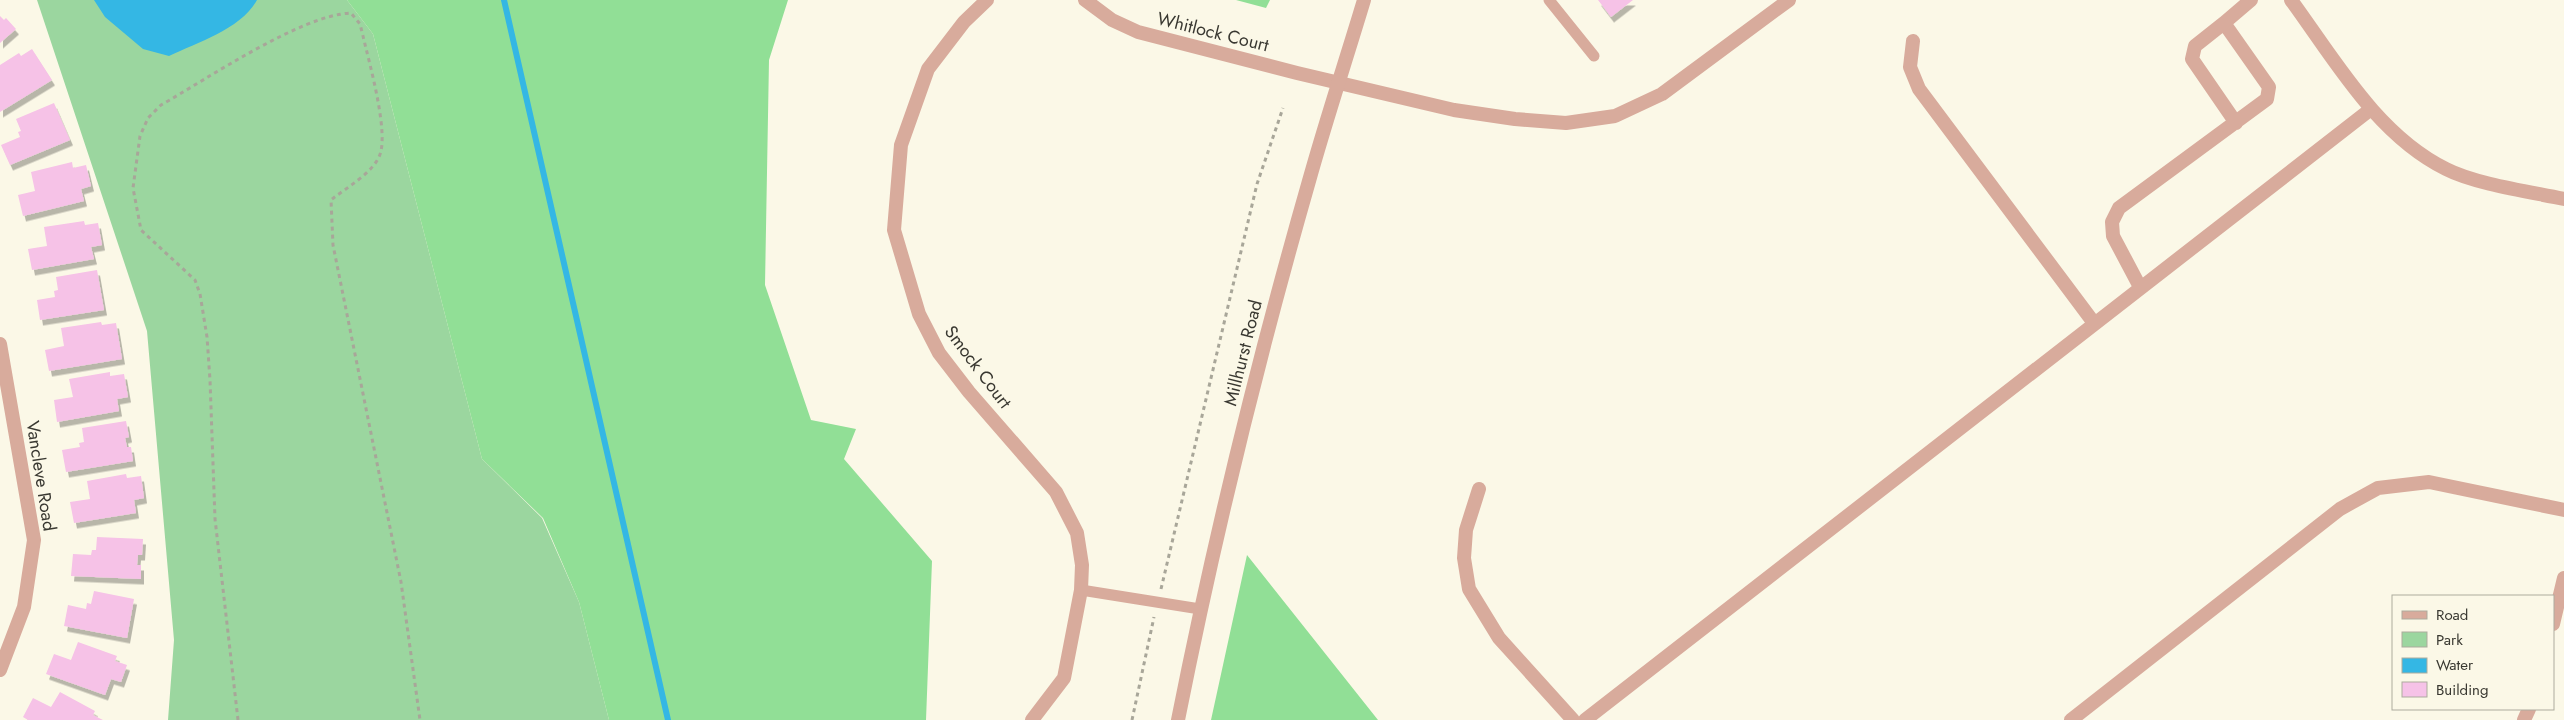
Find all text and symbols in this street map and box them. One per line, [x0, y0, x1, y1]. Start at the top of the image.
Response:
street label: Whitlock Court [1154, 6, 1272, 59]
street label: Millhurst Road [1217, 297, 1269, 409]
street label: Smock Court [938, 320, 1018, 414]
street label: Vancleve Road [19, 419, 63, 533]
legend [2392, 595, 2554, 710]
text: Road [2436, 604, 2468, 626]
text: Park [2436, 629, 2463, 651]
text: Water [2436, 654, 2474, 676]
text: Building [2436, 679, 2488, 701]

